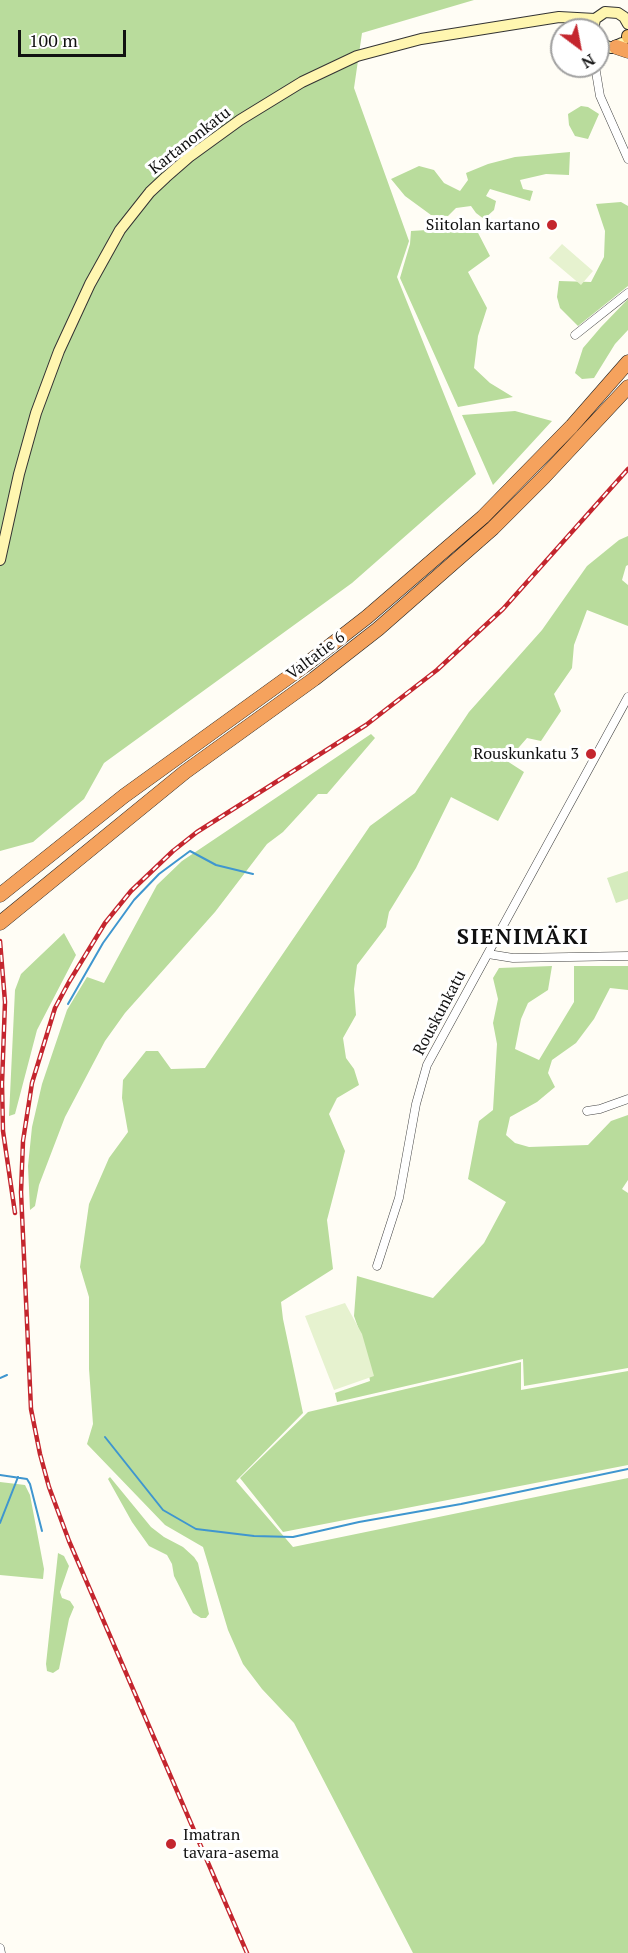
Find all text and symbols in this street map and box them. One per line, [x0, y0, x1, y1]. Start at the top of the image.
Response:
scale bar [21, 18, 129, 56]
north arrow [550, 18, 610, 78]
text: 100 m [29, 28, 78, 52]
text: N [578, 49, 599, 74]
street label: Kartanonkatu [146, 103, 234, 179]
place label: Siitolan kartano [426, 215, 540, 235]
marker: Siitolan kartano [545, 218, 559, 232]
street label: Valtatie 6 [283, 628, 349, 684]
place label: Rouskunkatu 3 [473, 744, 579, 764]
marker: Rouskunkatu 3 [584, 747, 598, 761]
district label: SIENIMÄKI [457, 925, 589, 951]
street label: Rouskunkatu [410, 967, 470, 1059]
place label: Imatran tavara-asema [183, 1825, 279, 1863]
marker: Imatran tavara-asema [164, 1837, 178, 1851]

